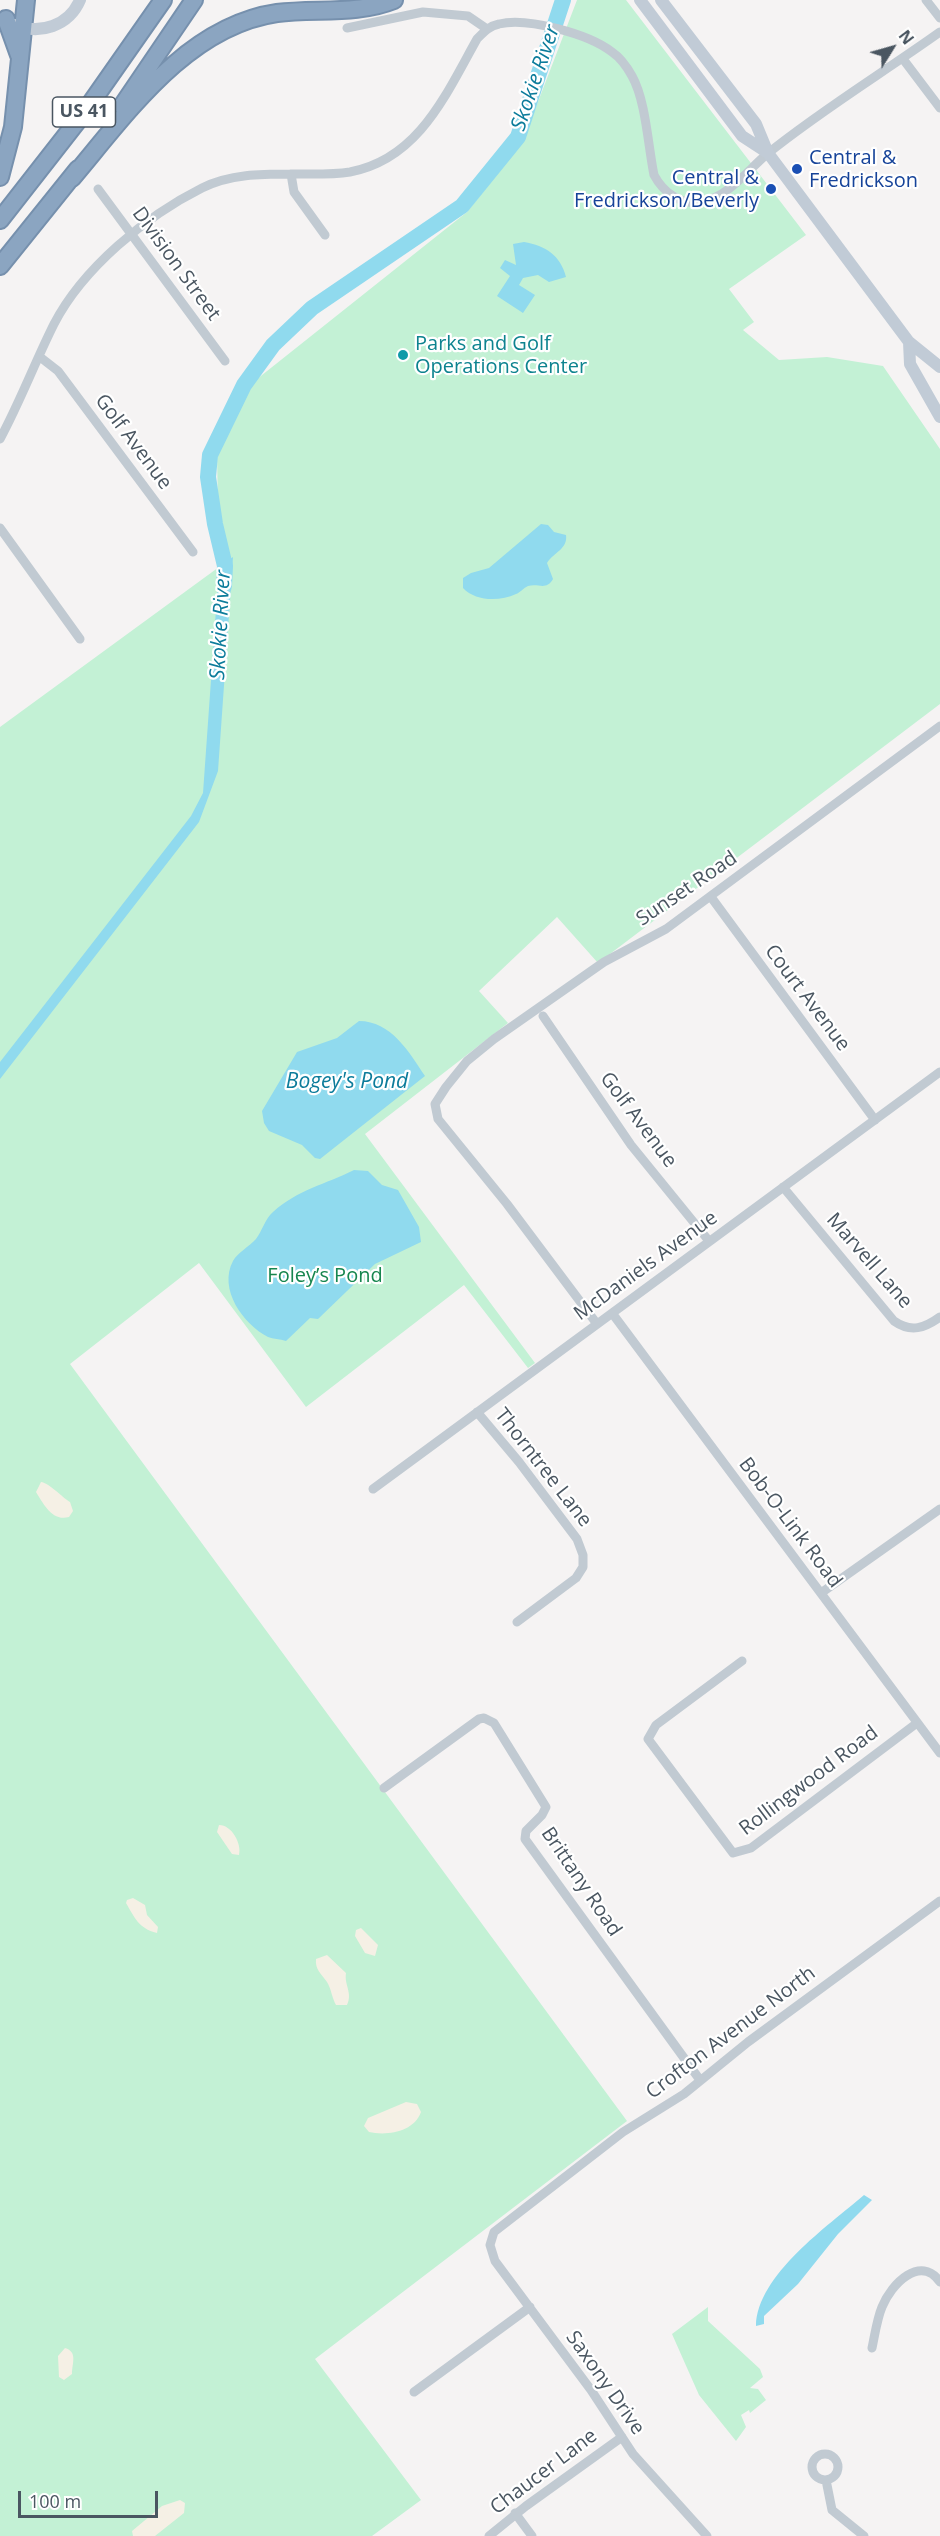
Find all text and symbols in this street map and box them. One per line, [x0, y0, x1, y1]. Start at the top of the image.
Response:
north arrow [862, 18, 922, 78]
water label: Skokie River [506, 22, 566, 134]
text: N [894, 25, 919, 49]
road number: US 41 [52, 97, 116, 127]
place label: Central & Fredrickson [809, 146, 918, 193]
marker: Central & Fredrickson [790, 162, 804, 176]
place label: Central & Fredrickson/Beverly [574, 166, 759, 213]
marker: Central & Fredrickson/Beverly [764, 182, 778, 196]
street label: Division Street [127, 203, 225, 325]
place label: Parks and Golf Operations Center [415, 332, 587, 379]
marker: Parks and Golf Operations Center [396, 348, 410, 362]
street label: Golf Avenue [89, 390, 177, 494]
water label: Skokie River [206, 569, 236, 681]
street label: Sunset Road [632, 847, 742, 931]
street label: Court Avenue [759, 940, 855, 1056]
street label: Golf Avenue [594, 1068, 682, 1172]
water label: Bogey's Pond [286, 1069, 408, 1095]
street label: McDaniels Avenue [570, 1206, 722, 1326]
street label: Marvell Lane [821, 1208, 917, 1314]
park label: Foley’s Pond [267, 1264, 383, 1288]
street label: Thorntree Lane [489, 1404, 597, 1532]
street label: Bob-O-Link Road [733, 1453, 847, 1593]
street label: Rollingwood Road [735, 1721, 883, 1841]
street label: Brittany Road [536, 1823, 626, 1941]
street label: Crofton Avenue North [642, 1962, 820, 2104]
street label: Saxony Drive [560, 2327, 650, 2439]
street label: Chaucer Lane [486, 2424, 602, 2520]
scale bar [21, 2479, 160, 2517]
text: 100 m [29, 2489, 81, 2513]

